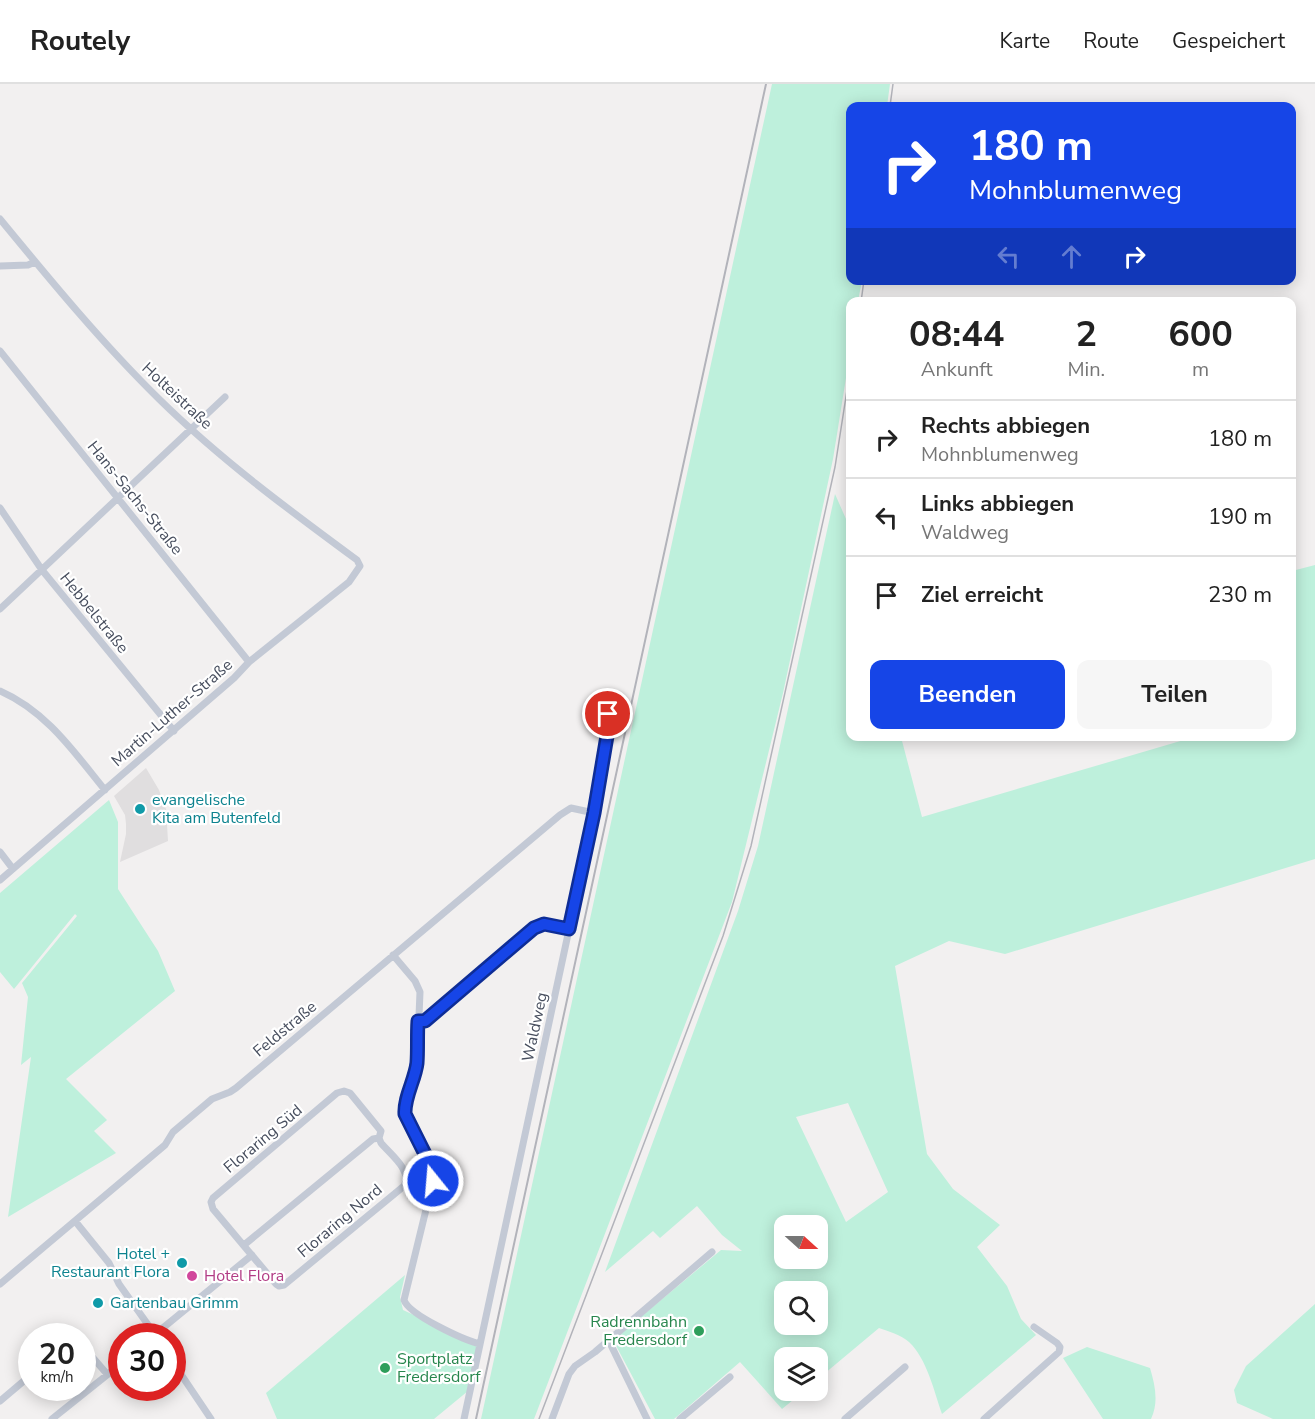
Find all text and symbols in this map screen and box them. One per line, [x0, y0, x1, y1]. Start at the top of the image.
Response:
text: Routely [30, 22, 130, 60]
text: Karte [1000, 27, 1050, 55]
text: Route [1083, 27, 1139, 55]
text: Gespeichert [1172, 27, 1285, 55]
text: 180 m [969, 118, 1093, 175]
icon: right [870, 126, 948, 204]
text: Mohnblumenweg [969, 172, 1182, 209]
icon: left [992, 240, 1025, 273]
icon: ahead [1055, 240, 1088, 273]
icon: right [1118, 240, 1151, 273]
text: 08:44 [909, 310, 1004, 359]
text: 2 [1075, 310, 1097, 359]
text: 600 [1168, 310, 1233, 359]
text: Ankunft [921, 356, 993, 383]
text: Min. [1067, 356, 1105, 383]
text: m [1192, 356, 1209, 383]
street label: Holteistraße [137, 358, 217, 434]
text: Rechts abbiegen [921, 411, 1090, 441]
icon: right [870, 423, 903, 456]
text: 180 m [1208, 424, 1272, 454]
street label: Hans-Sachs-Straße [82, 436, 188, 560]
text: Mohnblumenweg [921, 441, 1079, 468]
text: Links abbiegen [921, 489, 1074, 519]
icon: left [870, 501, 903, 534]
text: 190 m [1208, 502, 1272, 532]
text: Waldweg [921, 519, 1009, 546]
street label: Hebbelstraße [55, 568, 133, 658]
icon: arrive [870, 579, 903, 612]
text: Ziel erreicht [921, 580, 1043, 610]
text: 230 m [1208, 580, 1272, 610]
street label: Martin-Luther-Straße [107, 654, 237, 772]
button: Beenden [870, 660, 1065, 729]
button: Teilen [1077, 660, 1272, 729]
pin [582, 688, 633, 739]
icon: arrive [591, 697, 624, 730]
place label: evangelische Kita am Butenfeld [152, 789, 281, 829]
marker: evangelische Kita am Butenfeld [133, 802, 147, 816]
street label: Waldweg [517, 990, 553, 1064]
street label: Feldstraße [249, 996, 321, 1062]
street label: Floraring Süd [219, 1100, 307, 1178]
position arrow [401, 1149, 465, 1213]
street label: Floraring Nord [293, 1179, 387, 1263]
north arrow [774, 1215, 828, 1269]
map controls [774, 1215, 828, 1401]
place label: Hotel + Restaurant Flora [51, 1243, 170, 1283]
marker: Hotel + Restaurant Flora [175, 1256, 189, 1270]
place label: Hotel Flora [204, 1265, 284, 1287]
marker: Hotel Flora [185, 1269, 199, 1283]
button: search [774, 1281, 828, 1335]
place label: Gartenbau Grimm [110, 1292, 239, 1314]
marker: Gartenbau Grimm [91, 1296, 105, 1310]
place label: Radrennbahn Fredersdorf [590, 1311, 688, 1351]
speed limit sign: 30 [108, 1323, 186, 1401]
marker: Radrennbahn Fredersdorf [692, 1324, 706, 1338]
text: 20 [39, 1334, 75, 1375]
button: layers [774, 1347, 828, 1401]
place label: Sportplatz Fredersdorf [397, 1348, 481, 1388]
marker: Sportplatz Fredersdorf [378, 1361, 392, 1375]
text: km/h [40, 1367, 74, 1387]

